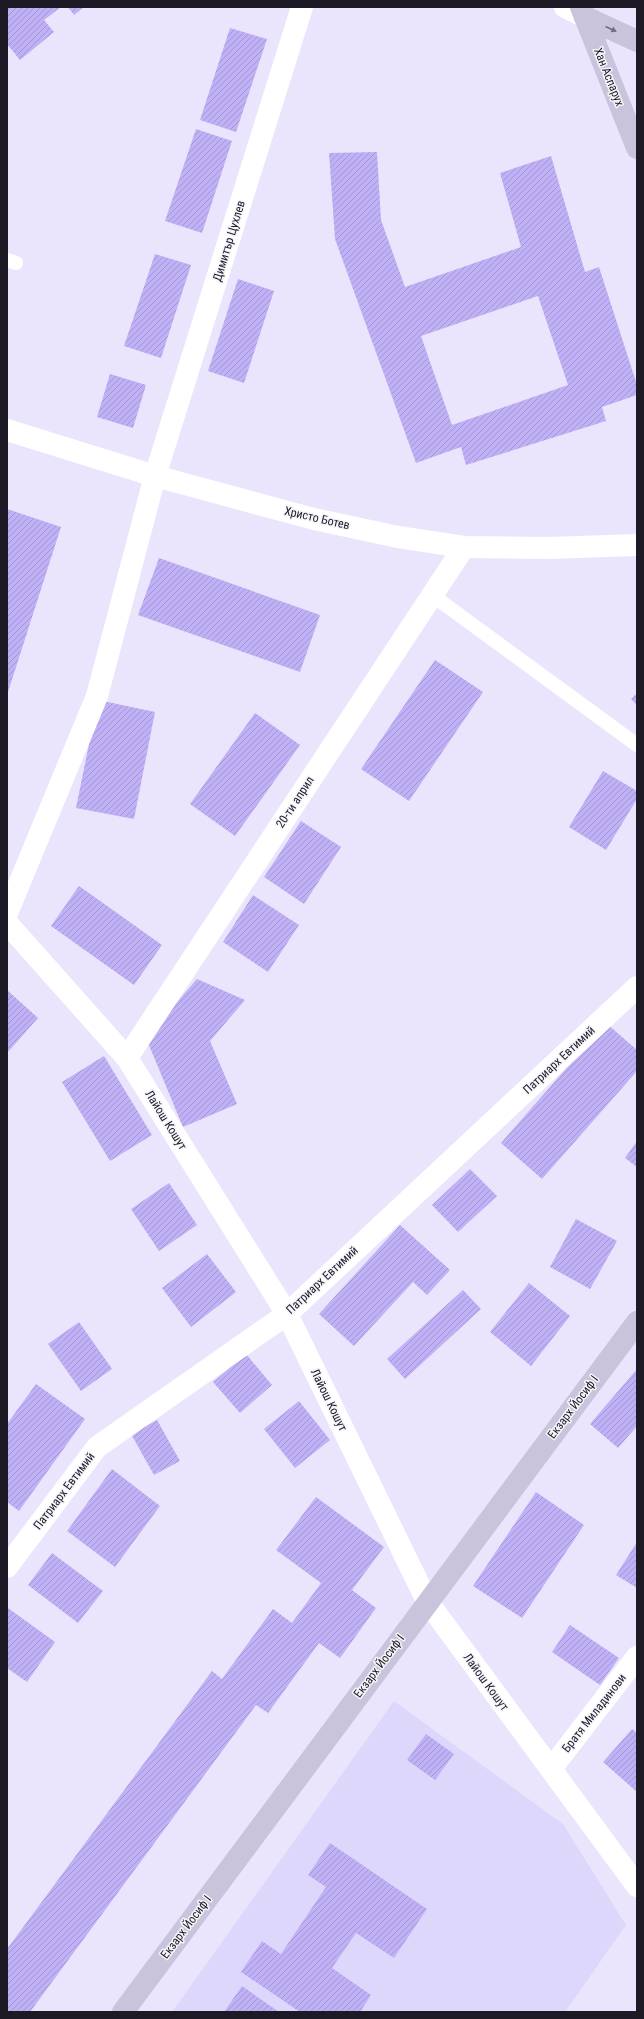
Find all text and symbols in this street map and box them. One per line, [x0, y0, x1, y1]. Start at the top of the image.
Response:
one-way arrow [605, 26, 617, 32]
street label: Хан Аспарух [591, 46, 627, 108]
street label: Димитър Цухлев [210, 199, 248, 283]
street label: Христо Ботев [283, 504, 351, 532]
street label: 20-ти април [273, 774, 317, 830]
street label: Патриарх Евтимий [520, 1023, 598, 1097]
street label: Лайош Кошут [142, 1088, 190, 1152]
street label: Патриарх Евтимий [283, 1243, 361, 1317]
street label: Лайош Кошут [308, 1367, 350, 1433]
street label: Екзарх Йосиф I [544, 1372, 601, 1441]
street label: Патриарх Евтимий [30, 1450, 98, 1532]
street label: Екзарх Йосиф I [350, 1631, 407, 1700]
street label: Лайош Кошут [460, 1651, 512, 1713]
street label: Братя Миладинови [559, 1671, 629, 1755]
street label: Екзарх Йосиф I [157, 1892, 214, 1961]

